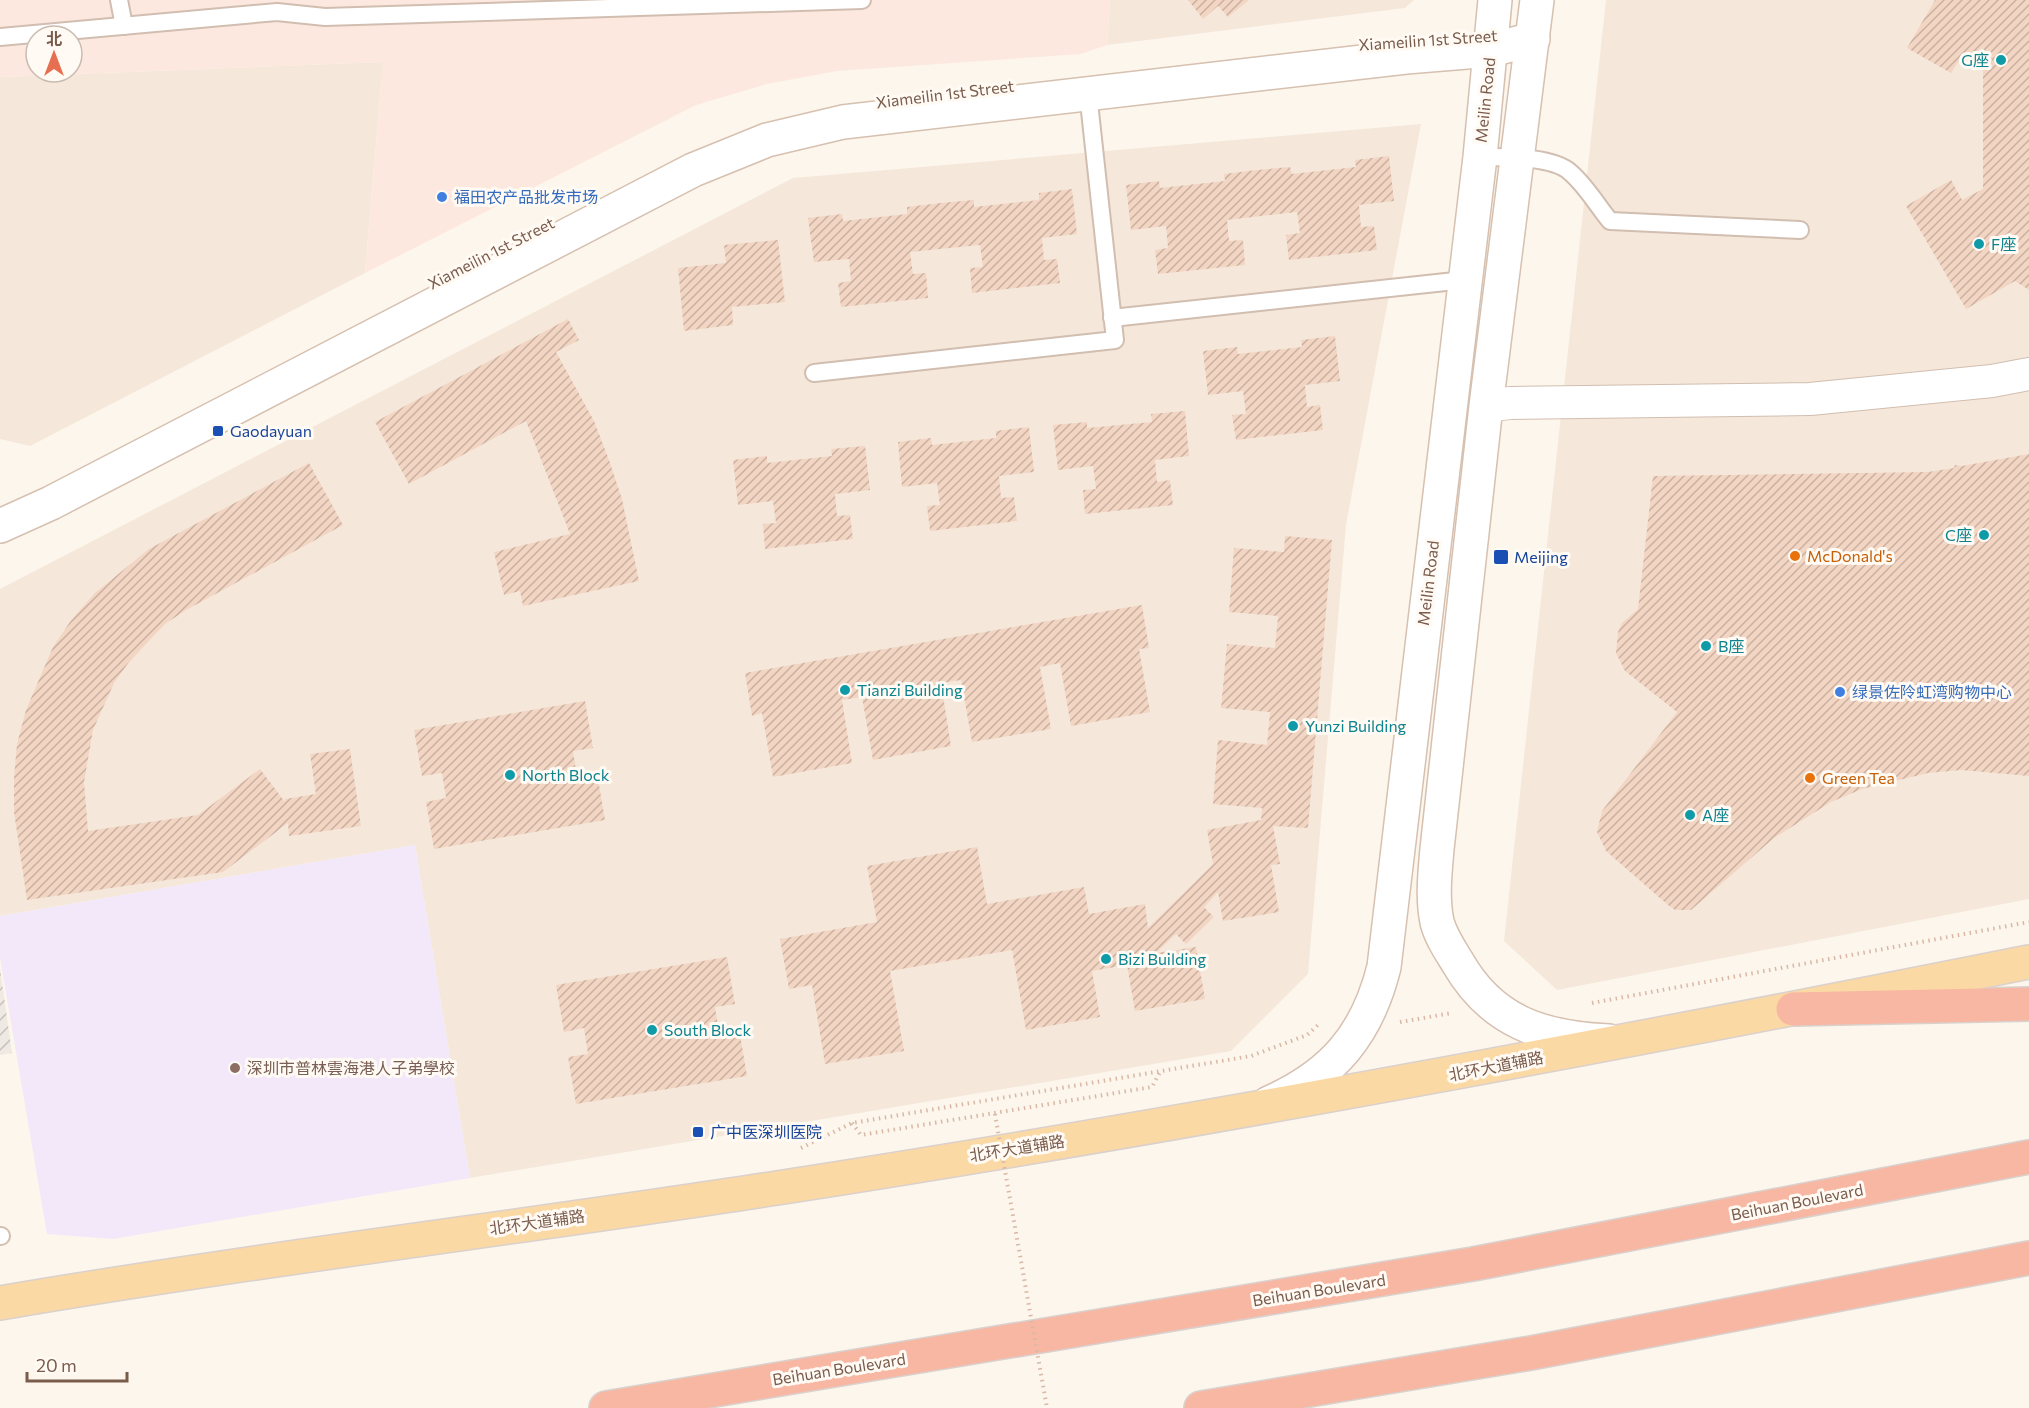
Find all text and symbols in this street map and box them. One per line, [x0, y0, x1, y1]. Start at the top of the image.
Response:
north arrow [24, 24, 84, 84]
street label: Xiameilin 1st Street [1358, 25, 1498, 54]
text: 北 [46, 29, 62, 48]
place label: G座 [1961, 50, 1989, 69]
marker: G座 [1994, 53, 2008, 67]
street label: Meilin Road [1471, 56, 1498, 144]
street label: Xiameilin 1st Street [875, 76, 1016, 111]
place label: 福田农产品批发市场 [454, 187, 598, 206]
marker: 福田农产品批发市场 [435, 190, 449, 204]
street label: Xiameilin 1st Street [424, 212, 557, 293]
place label: F座 [1991, 234, 2016, 253]
marker: F座 [1972, 237, 1986, 251]
place label: Gaodayuan [230, 421, 312, 440]
marker: Gaodayuan [211, 424, 225, 438]
place label: C座 [1945, 525, 1972, 544]
marker: C座 [1977, 528, 1991, 542]
street label: Meilin Road [1413, 539, 1442, 627]
place label: McDonald's [1807, 546, 1893, 565]
place label: Meijing [1514, 547, 1568, 566]
marker: Meijing [1492, 548, 1510, 566]
marker: McDonald's [1788, 549, 1802, 563]
place label: B座 [1718, 636, 1744, 655]
marker: B座 [1699, 639, 1713, 653]
place label: Tianzi Building [857, 680, 963, 699]
place label: 绿景佐阾虹湾购物中心 [1852, 682, 2012, 701]
marker: Tianzi Building [838, 683, 852, 697]
marker: 绿景佐阾虹湾购物中心 [1833, 685, 1847, 699]
place label: Yunzi Building [1305, 716, 1407, 735]
marker: Yunzi Building [1286, 719, 1300, 733]
place label: North Block [522, 765, 610, 784]
marker: North Block [503, 768, 517, 782]
place label: Green Tea [1822, 768, 1895, 787]
marker: Green Tea [1803, 771, 1817, 785]
place label: A座 [1702, 805, 1729, 824]
marker: A座 [1683, 808, 1697, 822]
place label: Bizi Building [1118, 949, 1207, 968]
marker: Bizi Building [1099, 952, 1113, 966]
place label: South Block [664, 1020, 752, 1039]
marker: South Block [645, 1023, 659, 1037]
street label: 北环大道辅路 [1447, 1047, 1545, 1084]
place label: 深圳市普林雲海港人子弟學校 [247, 1058, 455, 1077]
marker: 深圳市普林雲海港人子弟學校 [228, 1061, 242, 1075]
place label: 广中医深圳医院 [710, 1122, 822, 1141]
marker: 广中医深圳医院 [691, 1125, 705, 1139]
street label: 北环大道辅路 [968, 1131, 1066, 1164]
street label: Beihuan Boulevard [1729, 1179, 1865, 1224]
street label: 北环大道辅路 [488, 1205, 586, 1238]
street label: Beihuan Boulevard [1251, 1270, 1387, 1309]
scale bar [27, 1345, 128, 1383]
street label: Beihuan Boulevard [771, 1349, 907, 1388]
text: 20 m [36, 1354, 77, 1376]

